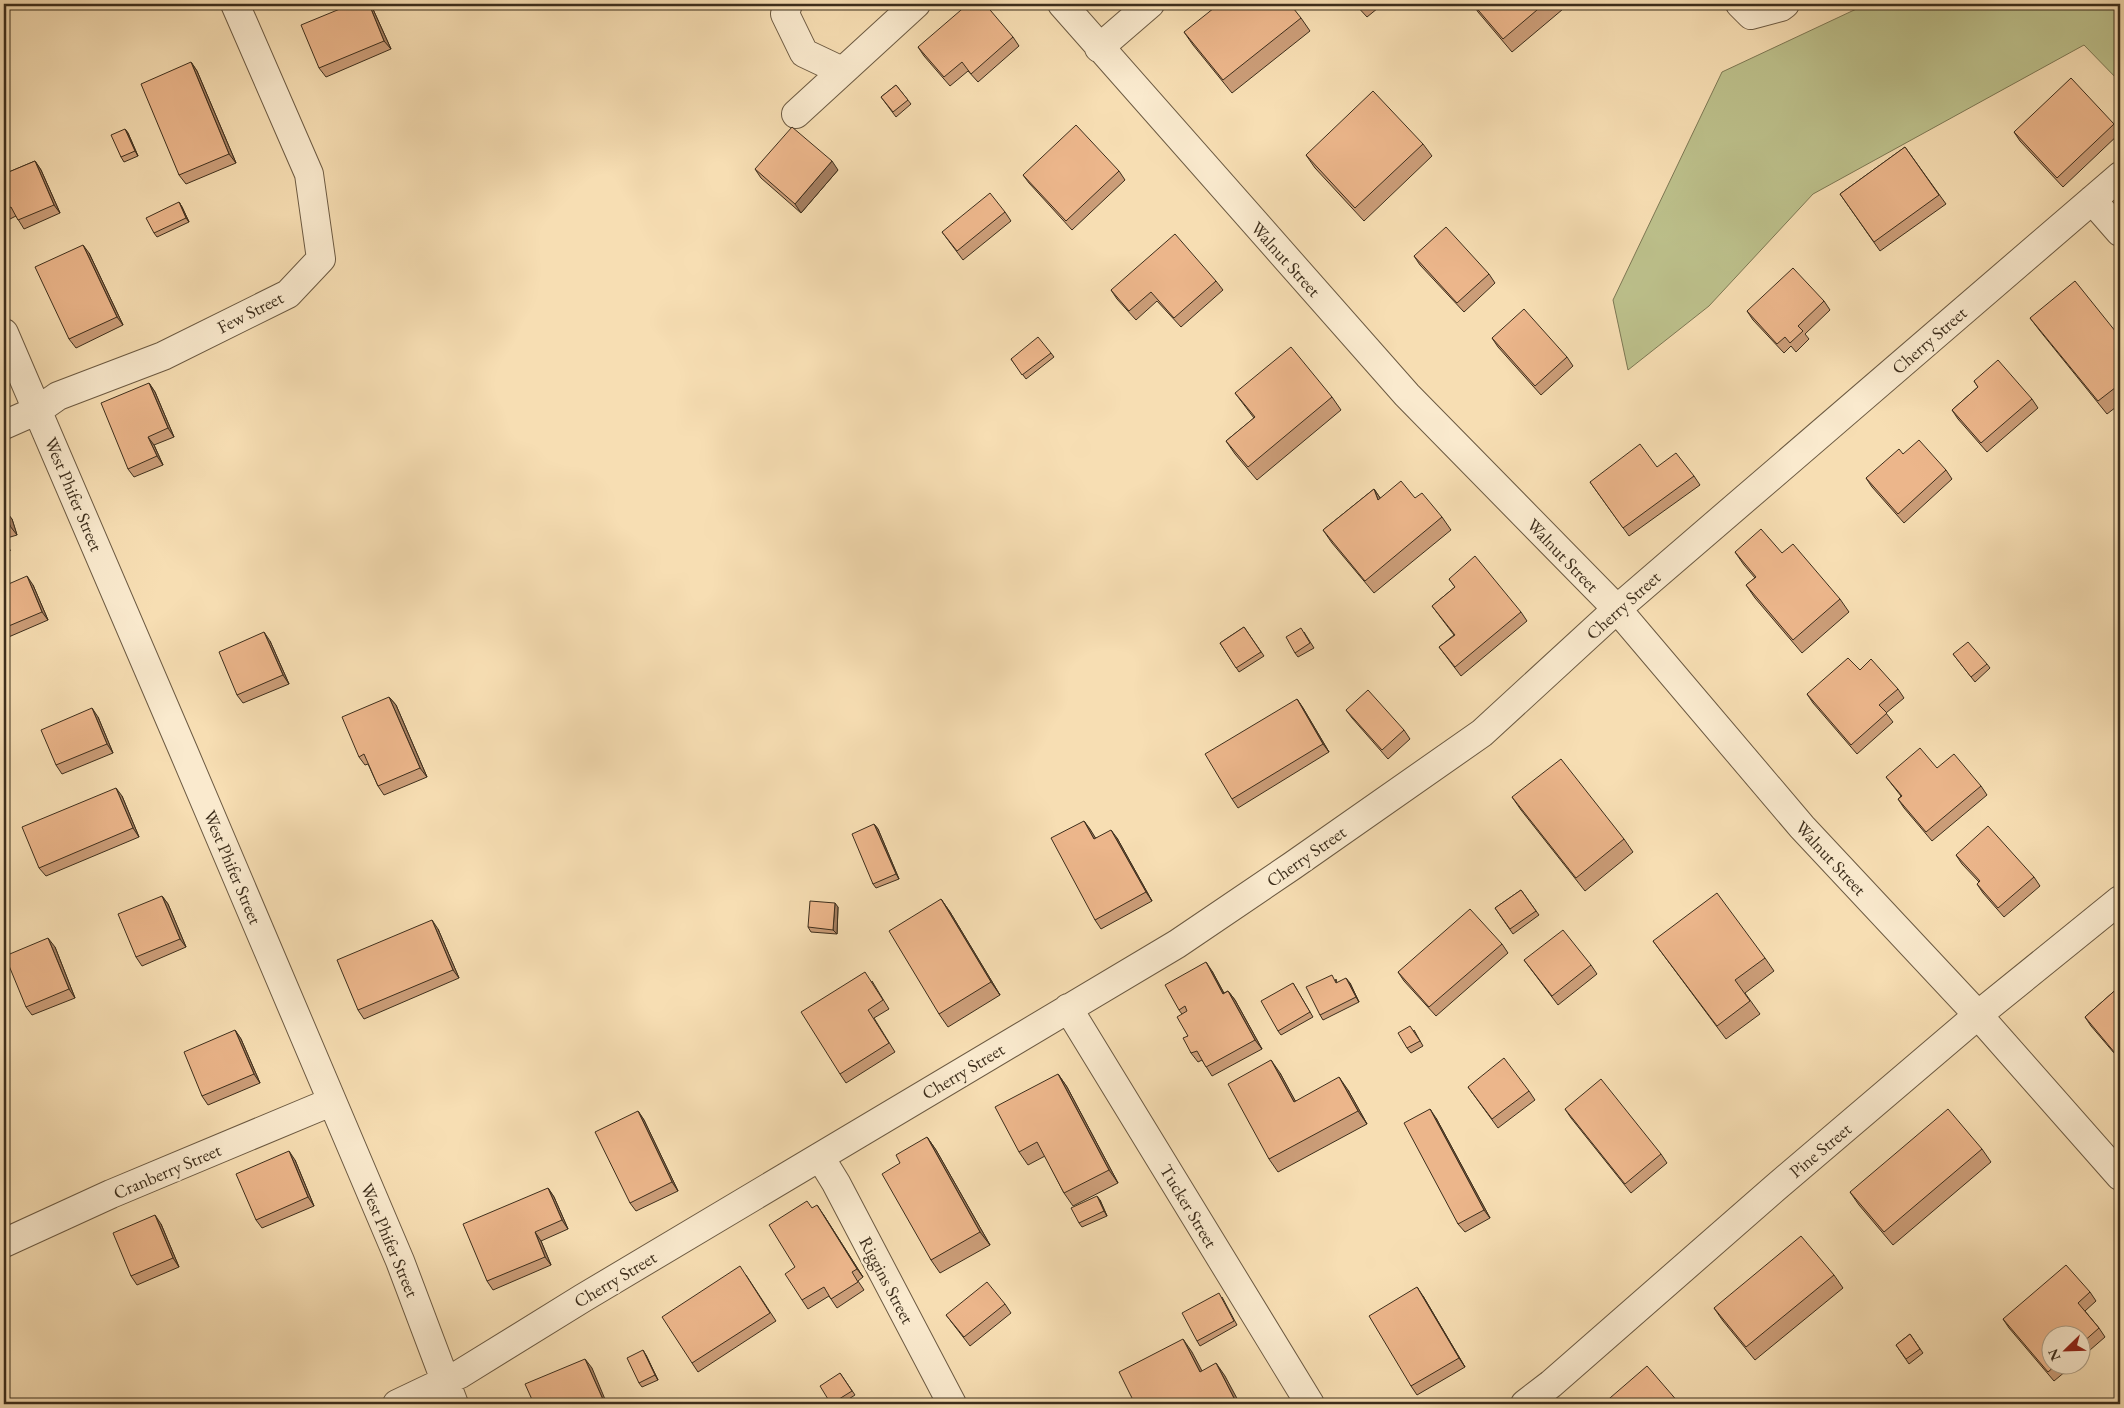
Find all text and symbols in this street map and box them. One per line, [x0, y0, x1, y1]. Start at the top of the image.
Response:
street label: Walnut Street [1246, 216, 1326, 302]
street label: Few Street [213, 285, 287, 338]
street label: Cherry Street [1887, 301, 1972, 379]
street label: West Phifer Street [40, 433, 109, 555]
street label: Walnut Street [1522, 513, 1604, 597]
street label: Cherry Street [1581, 565, 1665, 644]
street label: West Phifer Street [199, 806, 268, 928]
street label: Walnut Street [1791, 816, 1872, 900]
street label: Cherry Street [1262, 820, 1351, 892]
street label: Cherry Street [918, 1037, 1009, 1105]
street label: Pine Street [1784, 1117, 1856, 1183]
street label: Cranberry Street [110, 1138, 225, 1204]
street label: Tucker Street [1155, 1160, 1223, 1252]
street label: West Phifer Street [356, 1179, 425, 1301]
street label: Riggins Street [854, 1232, 920, 1328]
street label: Cherry Street [570, 1245, 661, 1313]
north arrow [2042, 1326, 2092, 1376]
text: N [2043, 1346, 2065, 1364]

